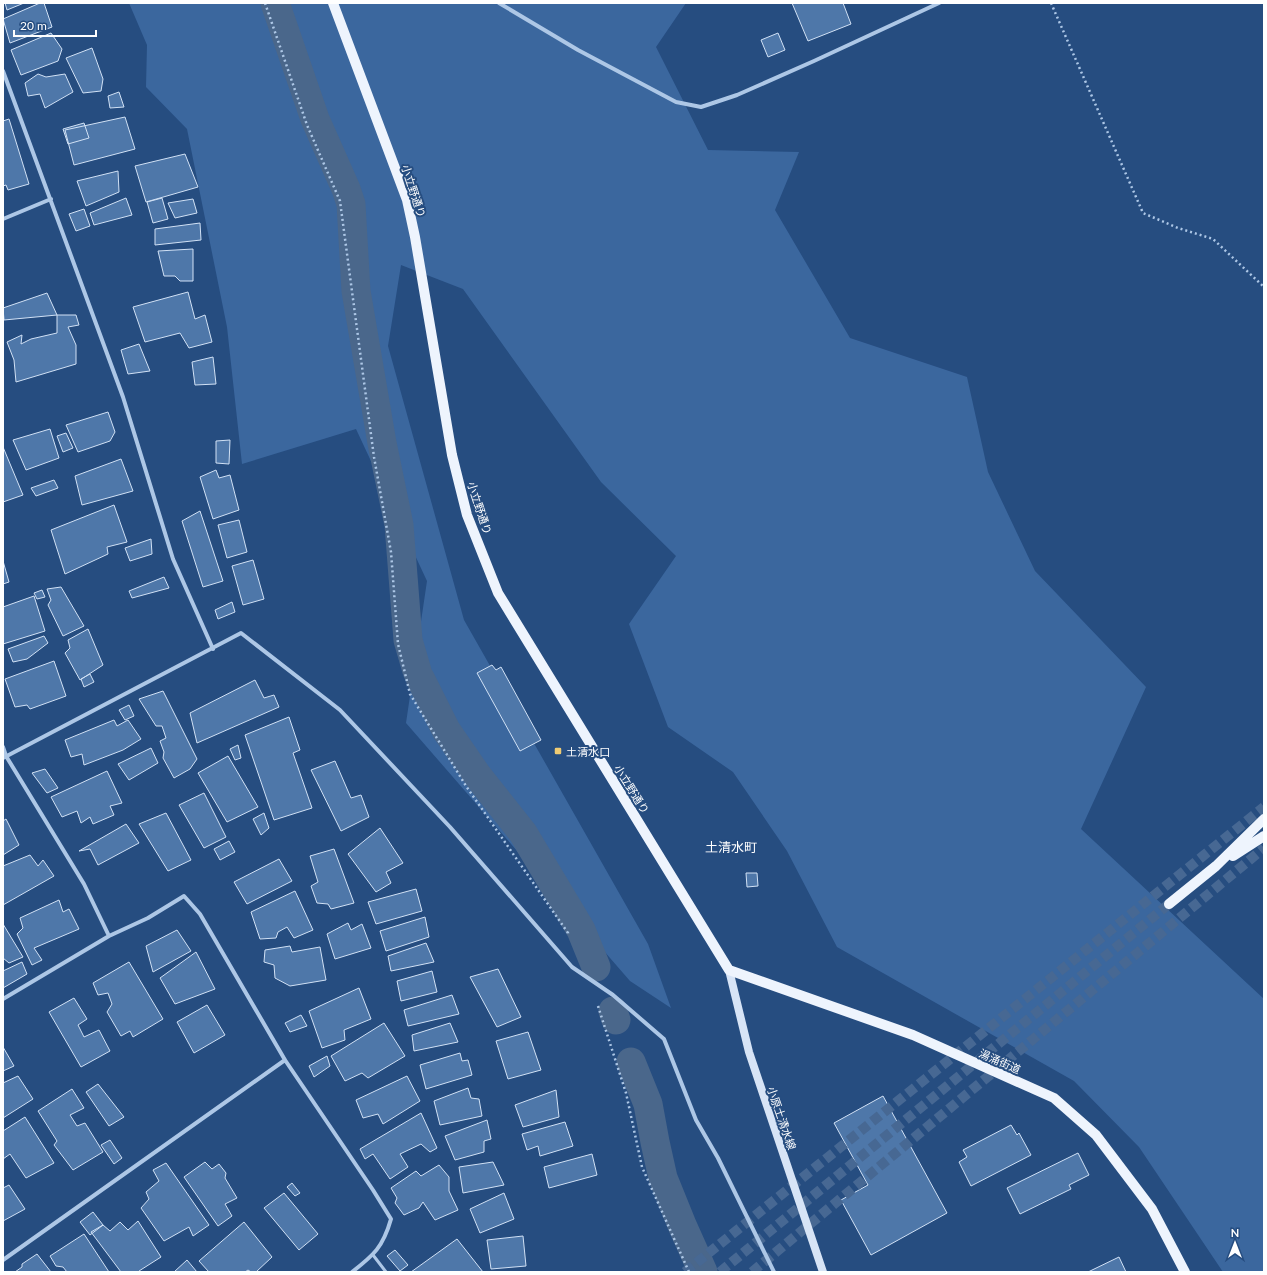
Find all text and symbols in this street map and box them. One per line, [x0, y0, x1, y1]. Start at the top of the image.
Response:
scale bar [14, 12, 96, 38]
text: 20 m [20, 18, 47, 33]
street label: 小立野通り [399, 163, 429, 219]
street label: 小立野通り [465, 480, 495, 536]
place label: 土清水口 [566, 745, 610, 758]
marker: 土清水口 [553, 746, 563, 756]
street label: 小立野通り [612, 762, 652, 816]
district label: 土清水町 [705, 839, 757, 855]
street label: 湯涌街道 [977, 1046, 1023, 1076]
street label: 小原土清水線 [765, 1085, 799, 1151]
north arrow [1215, 1223, 1255, 1263]
text: N [1231, 1226, 1239, 1239]

